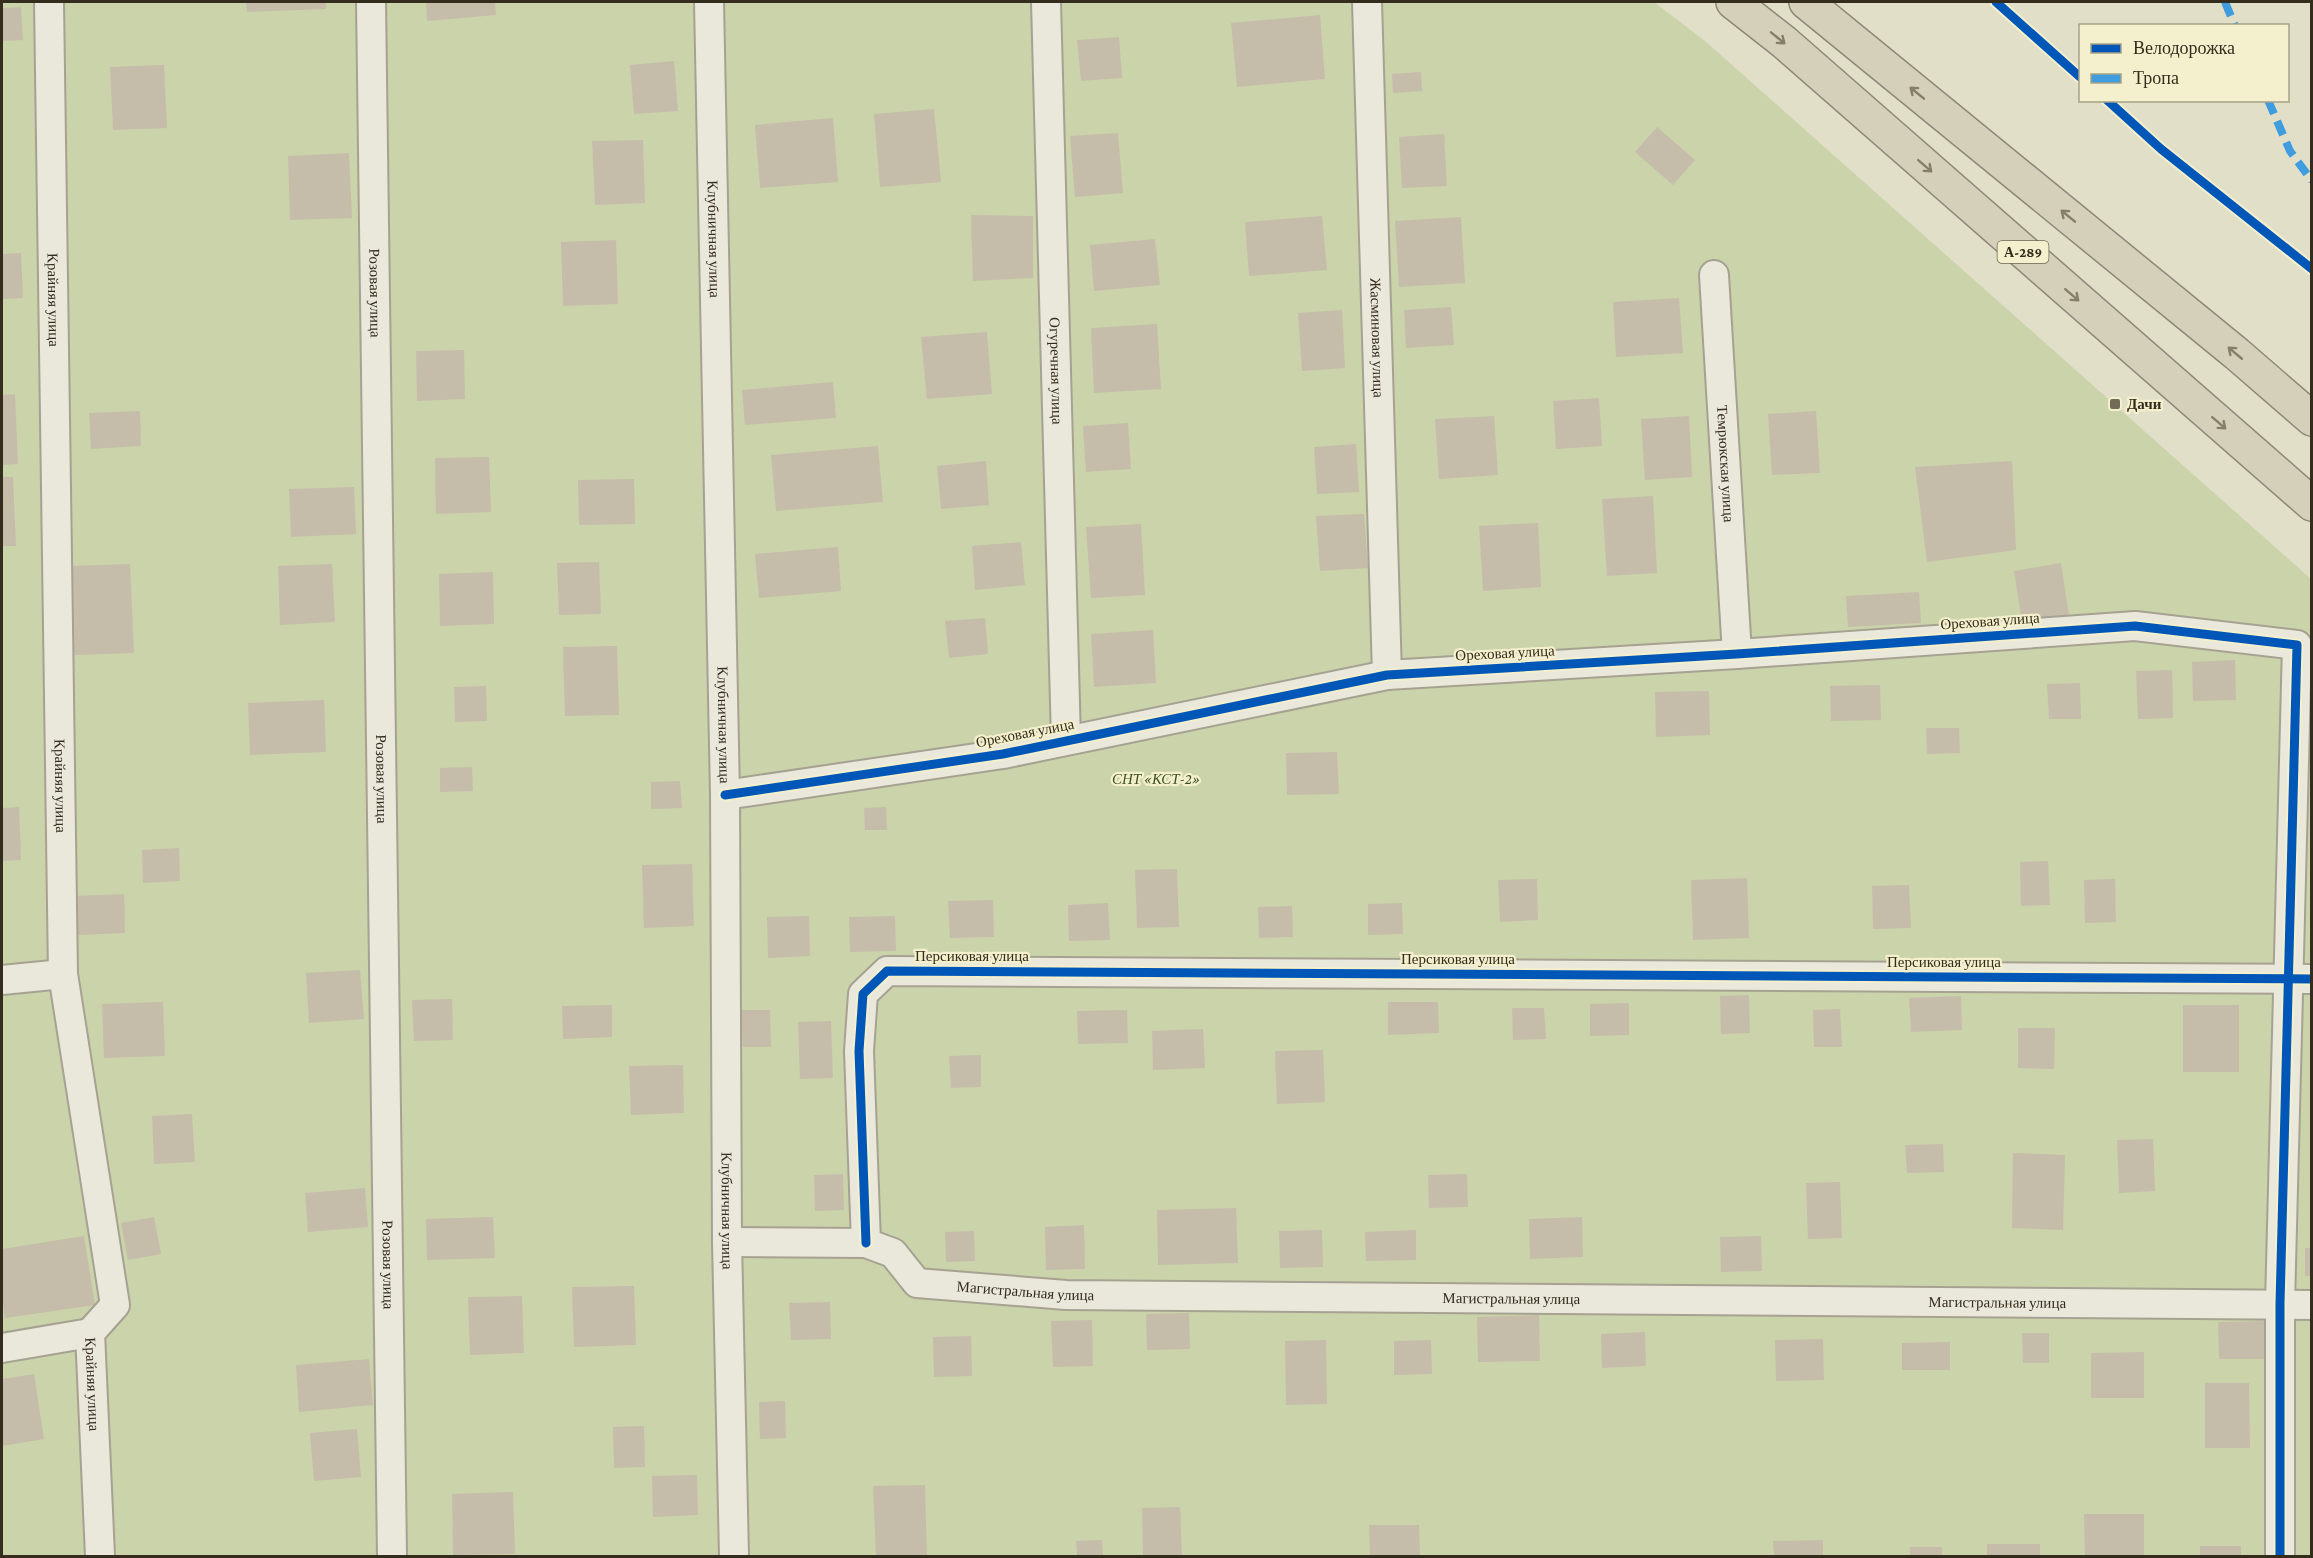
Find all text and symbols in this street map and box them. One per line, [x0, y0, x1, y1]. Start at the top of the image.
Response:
legend [2079, 24, 2289, 102]
one-way arrow [1770, 31, 1785, 45]
text: Велодорожка [2133, 38, 2235, 58]
text: Тропа [2133, 68, 2179, 88]
one-way arrow [1910, 86, 1926, 99]
one-way arrow [1917, 159, 1932, 173]
street label: Клубничная улица [705, 180, 723, 298]
one-way arrow [2060, 210, 2076, 223]
road number: А-289 [1998, 241, 2048, 263]
street label: Розовая улица [366, 248, 384, 338]
street label: Крайняя улица [45, 253, 62, 347]
street label: Жасминовая улица [1367, 278, 1387, 398]
one-way arrow [2064, 288, 2079, 302]
street label: Огуречная улица [1047, 317, 1065, 425]
one-way arrow [2227, 347, 2243, 360]
place label: Дачи [2127, 396, 2162, 412]
marker: Дачи [2108, 397, 2122, 411]
street label: Темрюкская улица [1714, 404, 1737, 523]
one-way arrow [2211, 416, 2226, 430]
street label: Ореховая улица [1940, 610, 2041, 632]
street label: Ореховая улица [1455, 642, 1555, 664]
street label: Клубничная улица [714, 666, 733, 784]
street label: Ореховая улица [975, 716, 1076, 750]
street label: Розовая улица [373, 734, 390, 824]
street label: Крайняя улица [52, 739, 69, 833]
park label: СНТ «КСТ-2» [1112, 771, 1200, 787]
street label: Персиковая улица [915, 948, 1029, 964]
street label: Персиковая улица [1401, 951, 1515, 967]
street label: Персиковая улица [1887, 954, 2001, 970]
street label: Клубничная улица [719, 1152, 736, 1270]
street label: Розовая улица [379, 1220, 397, 1310]
street label: Магистральная улица [956, 1278, 1095, 1303]
street label: Магистральная улица [1442, 1290, 1581, 1307]
street label: Магистральная улица [1928, 1294, 2067, 1311]
street label: Крайняя улица [82, 1337, 102, 1432]

